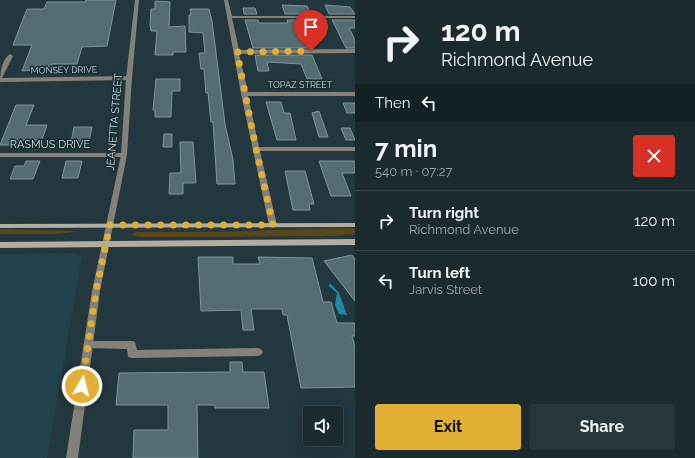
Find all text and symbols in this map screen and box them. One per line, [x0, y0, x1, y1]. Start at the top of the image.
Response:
pin [294, 10, 328, 51]
text: 120 m [441, 15, 521, 48]
icon: arrive [300, 16, 322, 38]
icon: right [375, 16, 427, 68]
text: Richmond Avenue [441, 49, 593, 70]
street label: MONSEY DRIVE [31, 64, 98, 76]
street label: JEANETTA STREET [104, 72, 125, 171]
street label: TOPAZ STREET [268, 80, 333, 90]
icon: left [418, 92, 440, 114]
text: Then [375, 94, 410, 112]
text: 7 min [375, 134, 437, 163]
button: close [633, 135, 675, 177]
street label: RASMUS DRIVE [10, 138, 91, 151]
text: 540 m · 07:27 [375, 164, 452, 179]
text: Turn right [409, 204, 479, 222]
icon: right [375, 210, 397, 232]
text: 120 m [634, 212, 675, 230]
text: Richmond Avenue [409, 222, 519, 237]
text: Turn left [409, 264, 470, 282]
icon: left [375, 270, 397, 292]
text: 100 m [633, 272, 675, 290]
text: Jarvis Street [409, 282, 482, 297]
position arrow [61, 365, 103, 407]
button: Exit [375, 404, 521, 450]
button: Share [529, 404, 675, 450]
map controls [303, 406, 343, 446]
button: sound [303, 406, 343, 446]

